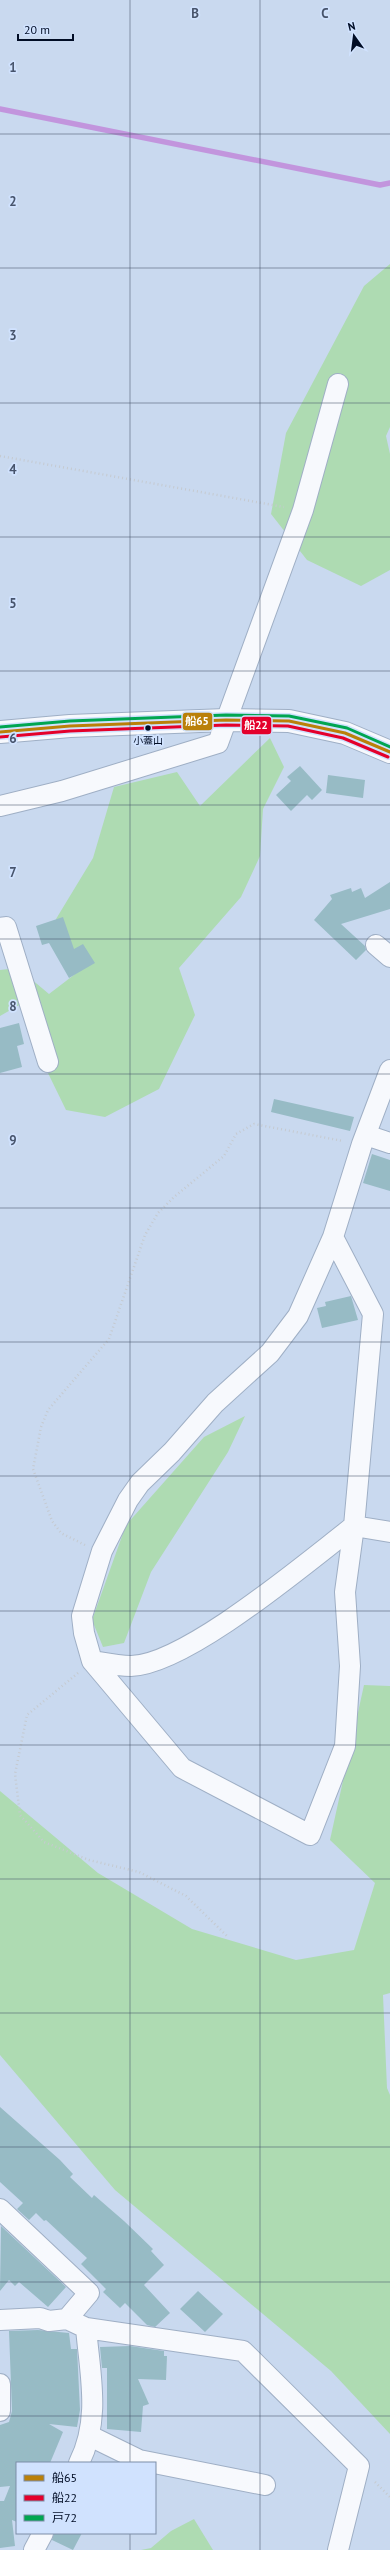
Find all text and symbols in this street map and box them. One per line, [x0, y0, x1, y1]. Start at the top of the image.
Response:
text: B [191, 5, 199, 22]
text: C [321, 5, 329, 22]
scale bar [18, 16, 73, 42]
north arrow [334, 16, 374, 56]
text: N [346, 19, 357, 34]
text: 20 m [24, 22, 50, 37]
text: 1 [9, 59, 17, 76]
text: 2 [9, 193, 17, 210]
text: 3 [9, 327, 17, 344]
text: 4 [9, 461, 17, 478]
text: 5 [9, 595, 17, 612]
line badge: 船65 [182, 712, 213, 731]
text: 船65 [185, 714, 209, 728]
line badge: 船22 [241, 716, 272, 735]
text: 船22 [244, 718, 268, 732]
marker: 小蓋山 [143, 723, 153, 733]
text: 6 [9, 730, 17, 747]
place label: 小蓋山 [133, 734, 163, 747]
text: 7 [9, 864, 17, 881]
text: 8 [9, 998, 17, 1015]
text: 9 [9, 1132, 17, 1149]
legend [16, 2462, 156, 2534]
text: 船65 [52, 2470, 77, 2485]
text: 船22 [52, 2490, 77, 2505]
text: 戸72 [52, 2510, 77, 2525]

